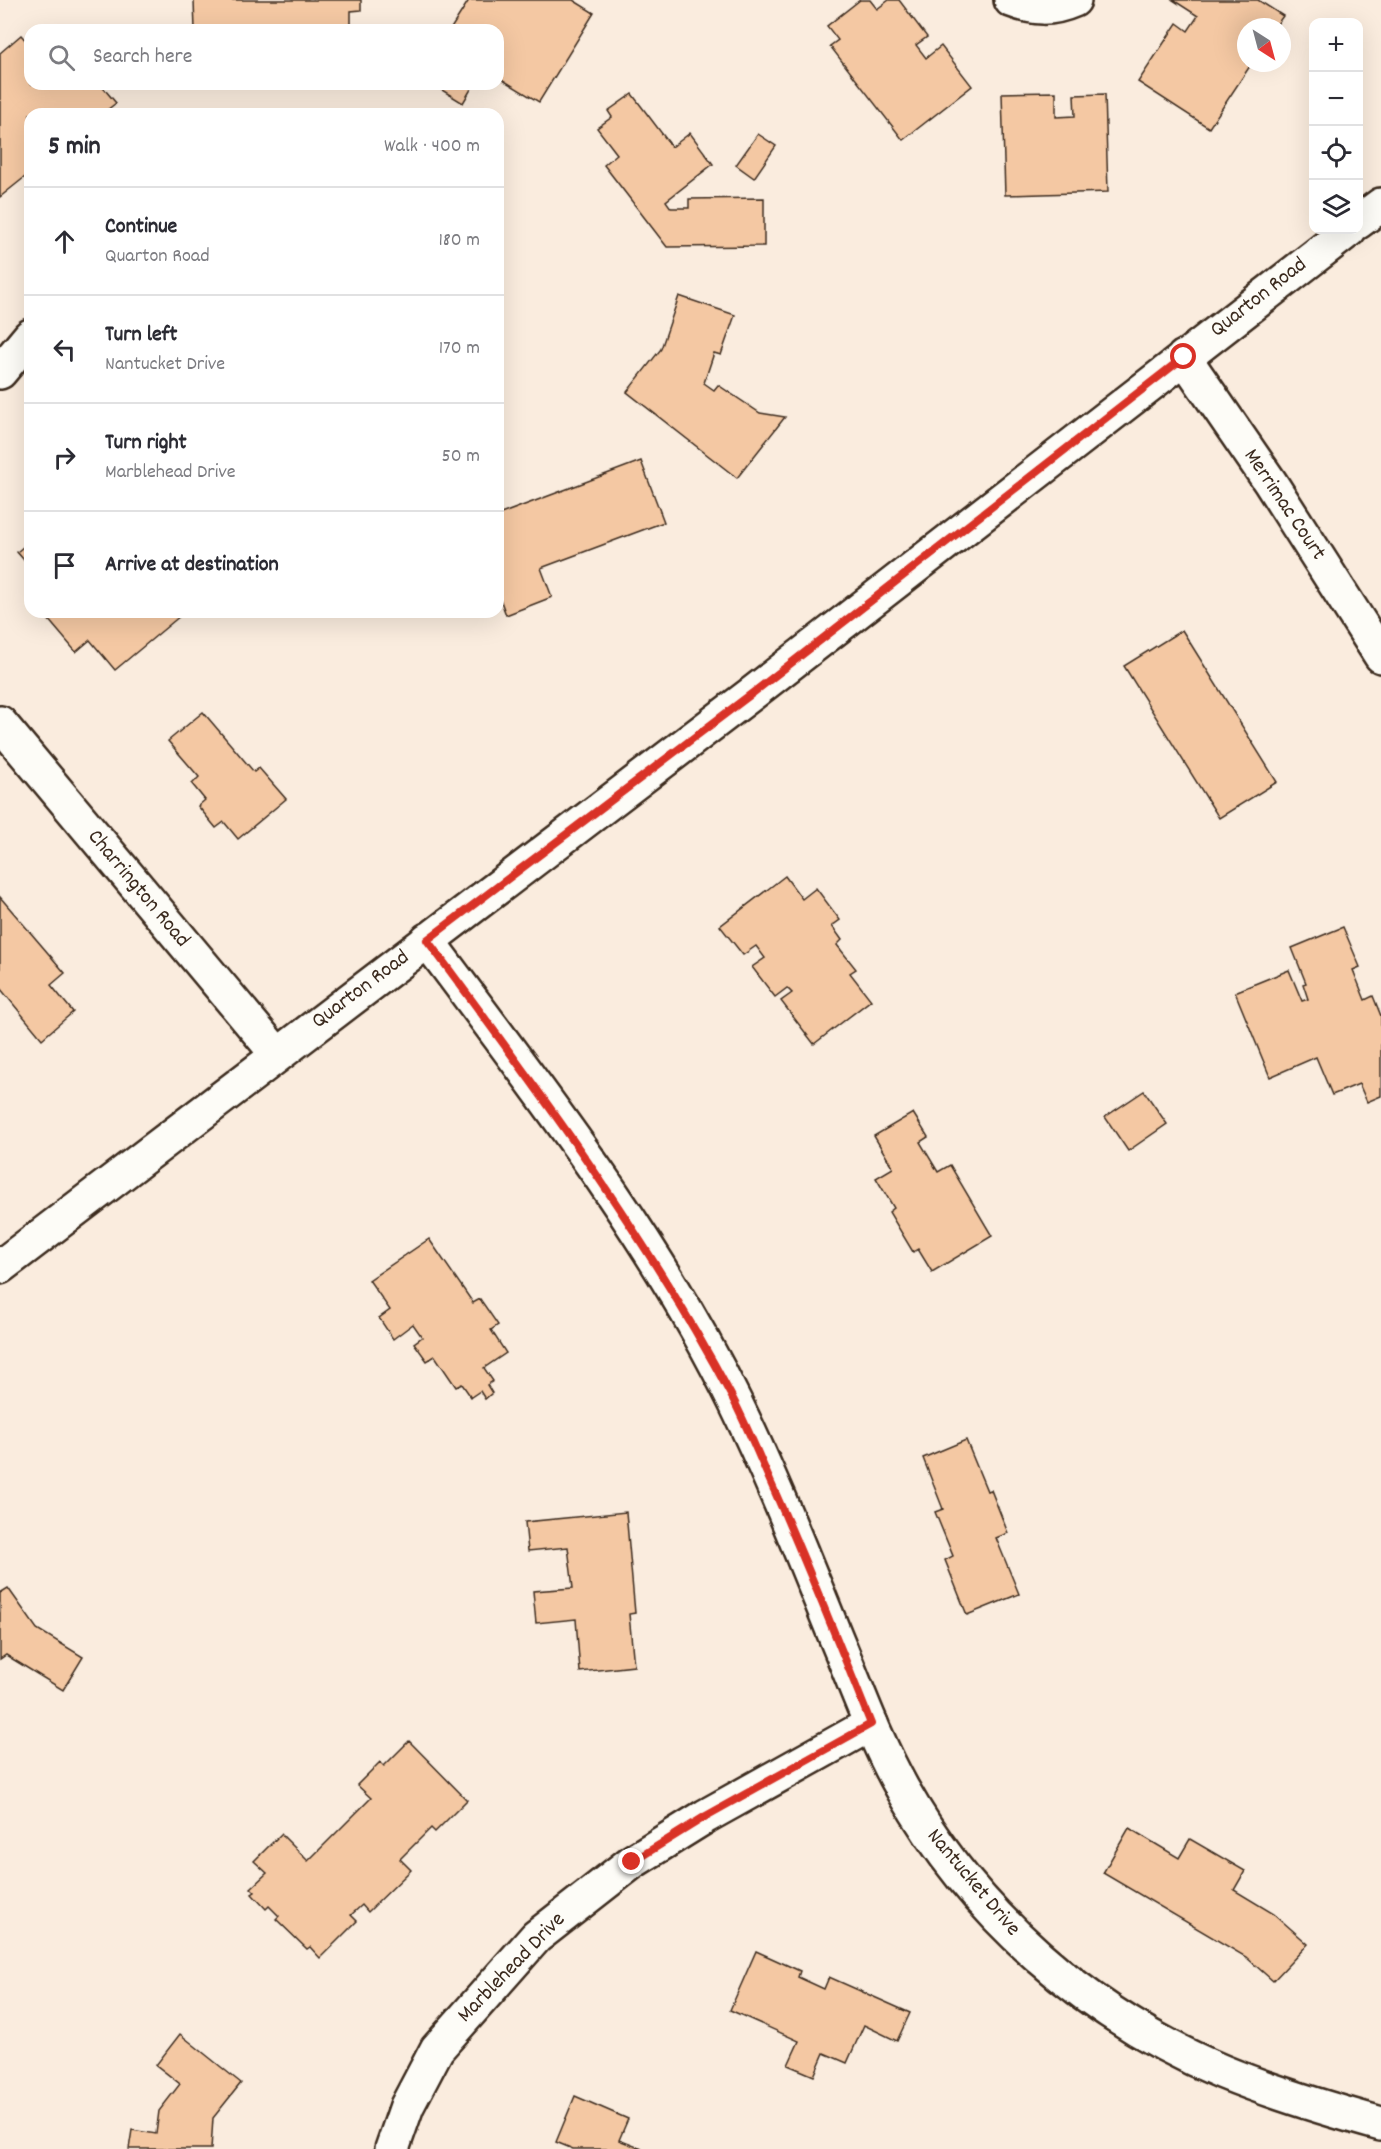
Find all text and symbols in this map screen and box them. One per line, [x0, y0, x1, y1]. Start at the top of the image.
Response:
north arrow [1237, 18, 1291, 72]
map controls [1309, 18, 1363, 234]
button: + [1309, 18, 1363, 72]
search box [24, 24, 504, 90]
icon: search [45, 41, 78, 74]
text: Search here [93, 42, 192, 73]
button: − [1309, 72, 1363, 126]
button: locate [1309, 126, 1363, 180]
text: 5 min [48, 129, 101, 166]
text: Walk · 400 m [384, 133, 480, 161]
button: layers [1309, 180, 1363, 234]
text: Continue [105, 212, 177, 243]
icon: ahead [48, 225, 81, 258]
text: 180 m [438, 227, 480, 255]
text: Quarton Road [105, 243, 210, 271]
street label: Quarton Road [1204, 250, 1314, 346]
text: Turn left [105, 320, 177, 351]
icon: left [48, 333, 81, 366]
text: 170 m [439, 335, 480, 363]
route start [1170, 343, 1196, 369]
text: Nantucket Drive [105, 351, 225, 379]
text: Turn right [105, 428, 187, 459]
icon: right [48, 441, 81, 474]
text: 50 m [442, 443, 480, 471]
street label: Merrimac Court [1235, 443, 1333, 567]
text: Marblehead Drive [105, 459, 236, 487]
icon: arrive [48, 549, 81, 582]
text: Arrive at destination [105, 550, 279, 581]
street label: Charrington Road [79, 823, 197, 955]
street label: Quarton Road [306, 943, 416, 1037]
street label: Nantucket Drive [919, 1822, 1027, 1944]
route end [618, 1848, 644, 1874]
street label: Marblehead Drive [451, 1906, 573, 2030]

